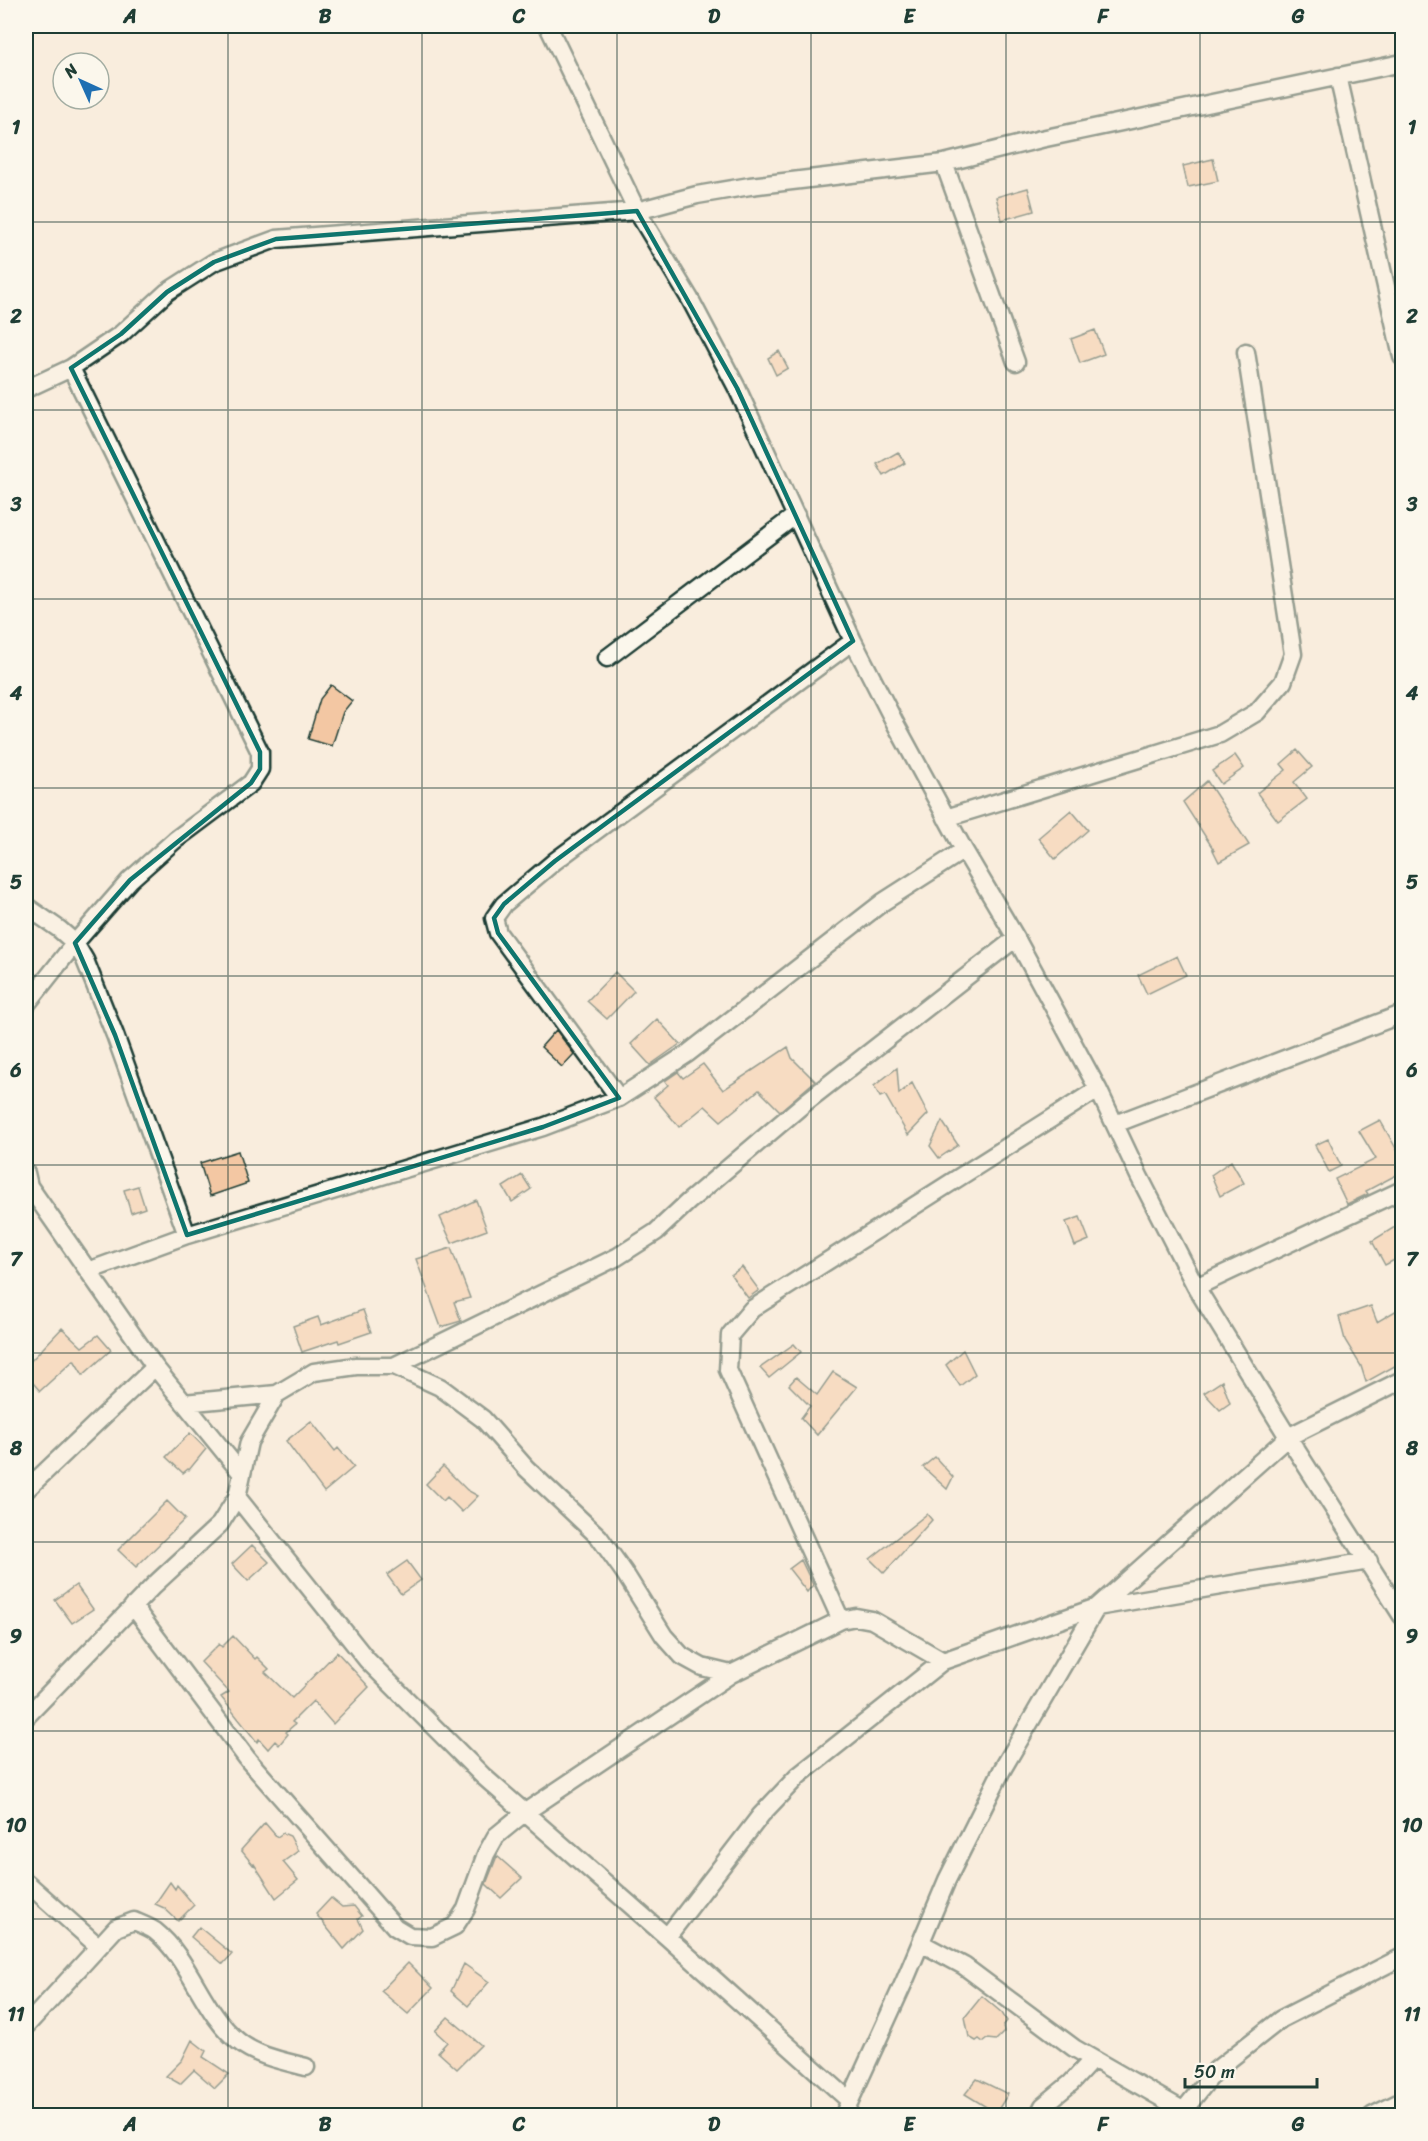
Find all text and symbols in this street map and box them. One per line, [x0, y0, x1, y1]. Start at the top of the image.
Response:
text: A [122, 0, 137, 34]
text: B [319, 0, 332, 34]
text: C [512, 0, 526, 34]
text: D [708, 0, 721, 34]
text: E [903, 0, 916, 34]
text: F [1097, 0, 1110, 34]
text: G [1291, 0, 1305, 34]
north arrow [51, 51, 111, 111]
text: N [56, 56, 86, 86]
text: 1 [12, 110, 21, 145]
text: 1 [1408, 110, 1417, 145]
text: 2 [9, 299, 22, 334]
text: 2 [1405, 299, 1418, 334]
text: 3 [10, 487, 22, 522]
text: 3 [1406, 487, 1418, 522]
text: 4 [9, 676, 23, 711]
text: 4 [1405, 676, 1419, 711]
text: 5 [10, 865, 22, 900]
text: 5 [1406, 865, 1418, 900]
text: 6 [9, 1053, 22, 1088]
text: 6 [1405, 1053, 1418, 1088]
text: 7 [10, 1242, 23, 1277]
text: 7 [1406, 1242, 1419, 1277]
text: 8 [9, 1431, 23, 1466]
text: 8 [1405, 1431, 1419, 1466]
text: 9 [10, 1619, 22, 1654]
text: 9 [1406, 1619, 1418, 1654]
text: 10 [5, 1808, 27, 1843]
text: 10 [1401, 1808, 1423, 1843]
text: 11 [7, 1997, 25, 2032]
text: 11 [1403, 1997, 1421, 2032]
scale bar [1185, 2051, 1317, 2089]
text: 50 m [1194, 2056, 1235, 2088]
text: A [122, 2107, 137, 2141]
text: B [319, 2107, 332, 2141]
text: C [512, 2107, 526, 2141]
text: D [708, 2107, 721, 2141]
text: E [903, 2107, 916, 2141]
text: F [1097, 2107, 1110, 2141]
text: G [1291, 2107, 1305, 2141]

